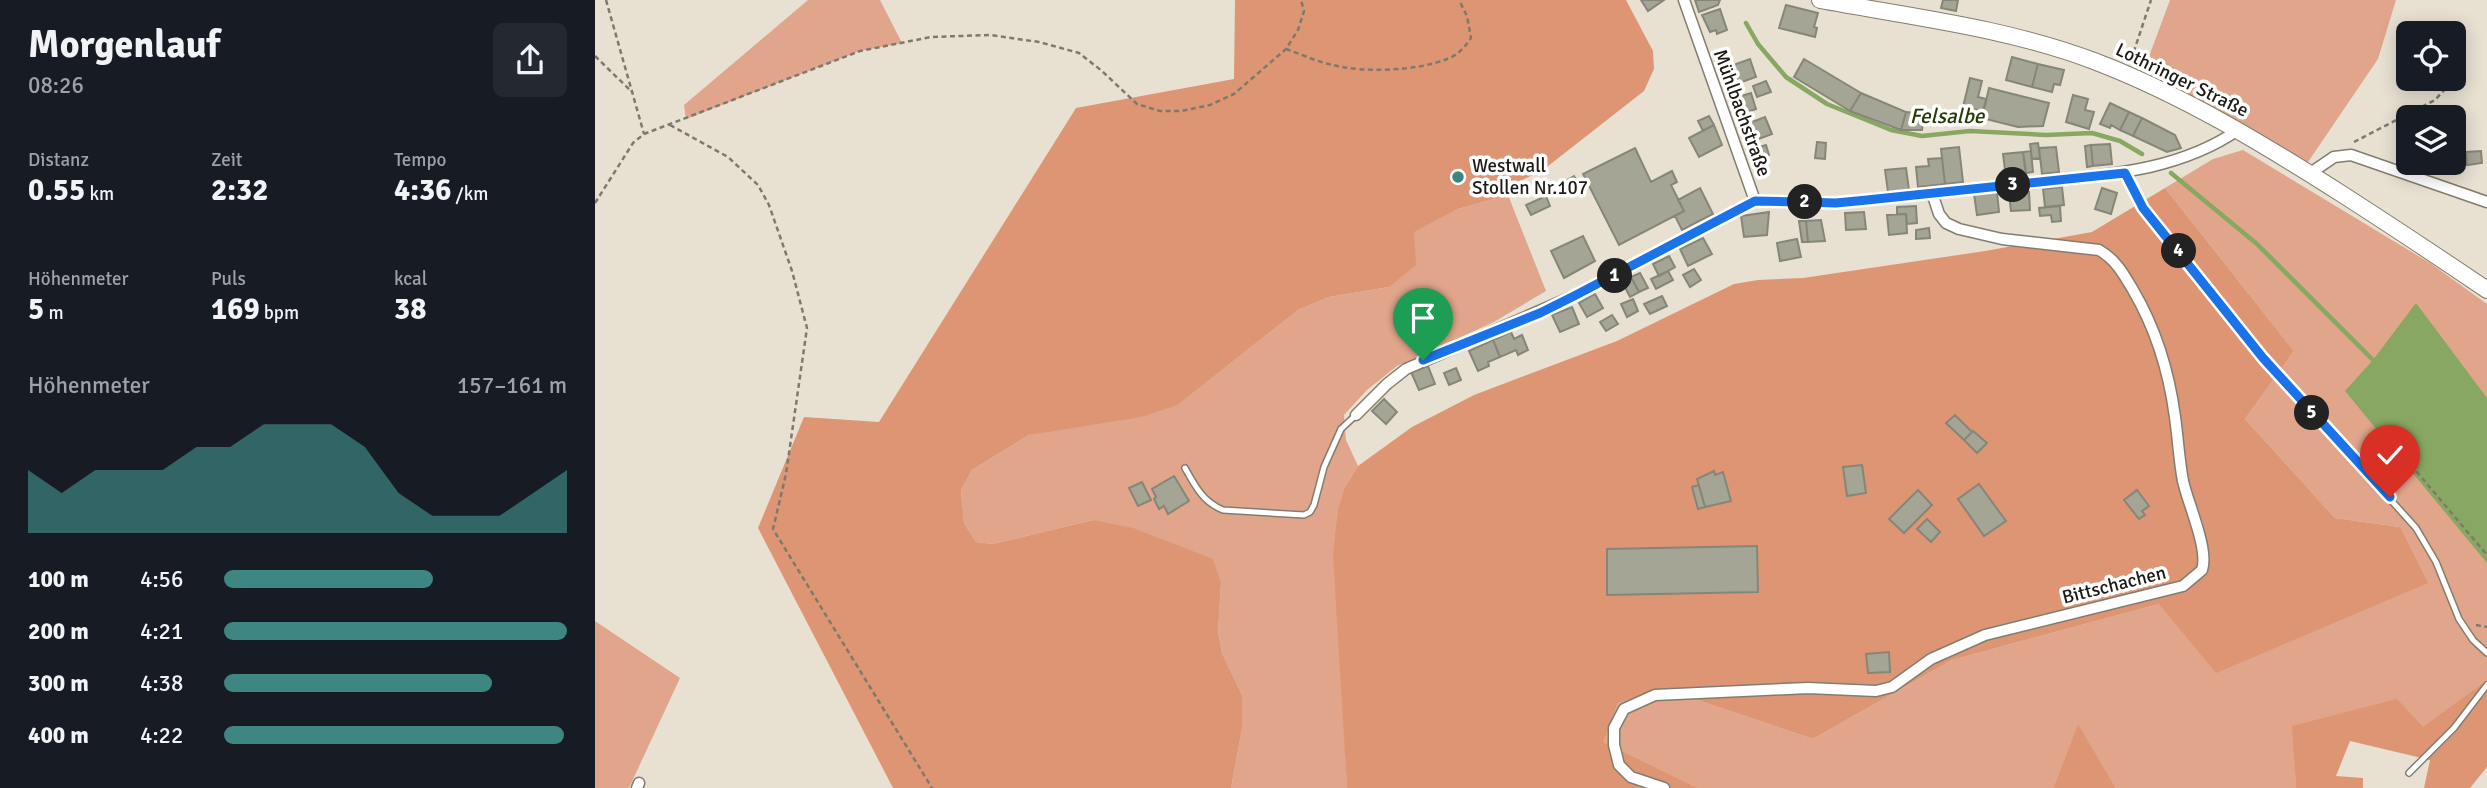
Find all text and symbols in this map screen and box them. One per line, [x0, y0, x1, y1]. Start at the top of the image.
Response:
text: Morgenlauf [28, 21, 220, 68]
map controls [2396, 21, 2466, 175]
button: locate [2396, 21, 2466, 91]
button: share [493, 23, 567, 97]
street label: Lothringer Straße [2112, 37, 2252, 123]
street label: Mühlbachstraße [1708, 46, 1776, 180]
text: 08:26 [28, 71, 84, 100]
water label: Felsalbe [1910, 103, 1986, 129]
button: layers [2396, 105, 2466, 175]
text: Distanz [28, 148, 89, 172]
text: Zeit [211, 148, 242, 172]
text: Tempo [394, 148, 446, 172]
place label: Westwall Stollen Nr.107 [1472, 154, 1588, 200]
pin: 3 [1995, 168, 2031, 202]
marker: Westwall Stollen Nr.107 [1450, 169, 1466, 185]
text: 0.55 [28, 172, 85, 209]
text: 2:32 [211, 172, 268, 209]
text: 4:36 [394, 172, 451, 209]
text: 3 [2007, 172, 2018, 196]
text: km [85, 182, 114, 206]
text: /km [451, 182, 488, 206]
pin: 2 [1787, 184, 1823, 220]
text: 2 [1799, 189, 1810, 213]
pin: 4 [2161, 233, 2197, 268]
text: 4 [2173, 238, 2184, 262]
pin: 1 [1597, 258, 1633, 294]
text: 1 [1609, 263, 1620, 287]
text: Höhenmeter [28, 267, 129, 291]
text: Puls [211, 267, 246, 291]
text: kcal [394, 267, 427, 291]
pin [1393, 288, 1453, 360]
text: 5 [28, 291, 44, 328]
text: 169 [211, 291, 260, 328]
text: 38 [394, 291, 426, 328]
icon: arrive [1404, 299, 1442, 337]
text: m [44, 301, 64, 325]
text: bpm [260, 301, 299, 325]
text: Höhenmeter [28, 371, 150, 400]
text: 157–161 m [457, 371, 567, 400]
pin: 5 [2295, 396, 2329, 430]
text: 5 [2306, 400, 2317, 424]
pin [2360, 425, 2420, 497]
icon: check [2371, 436, 2409, 474]
street label: Bittschachen [2060, 561, 2168, 609]
text: 100 m [28, 565, 89, 594]
text: 4:56 [140, 565, 183, 594]
text: 200 m [28, 617, 89, 646]
text: 4:21 [140, 617, 183, 646]
text: 300 m [28, 669, 89, 698]
text: 4:38 [140, 669, 183, 698]
text: 400 m [28, 721, 89, 750]
text: 4:22 [140, 721, 183, 750]

